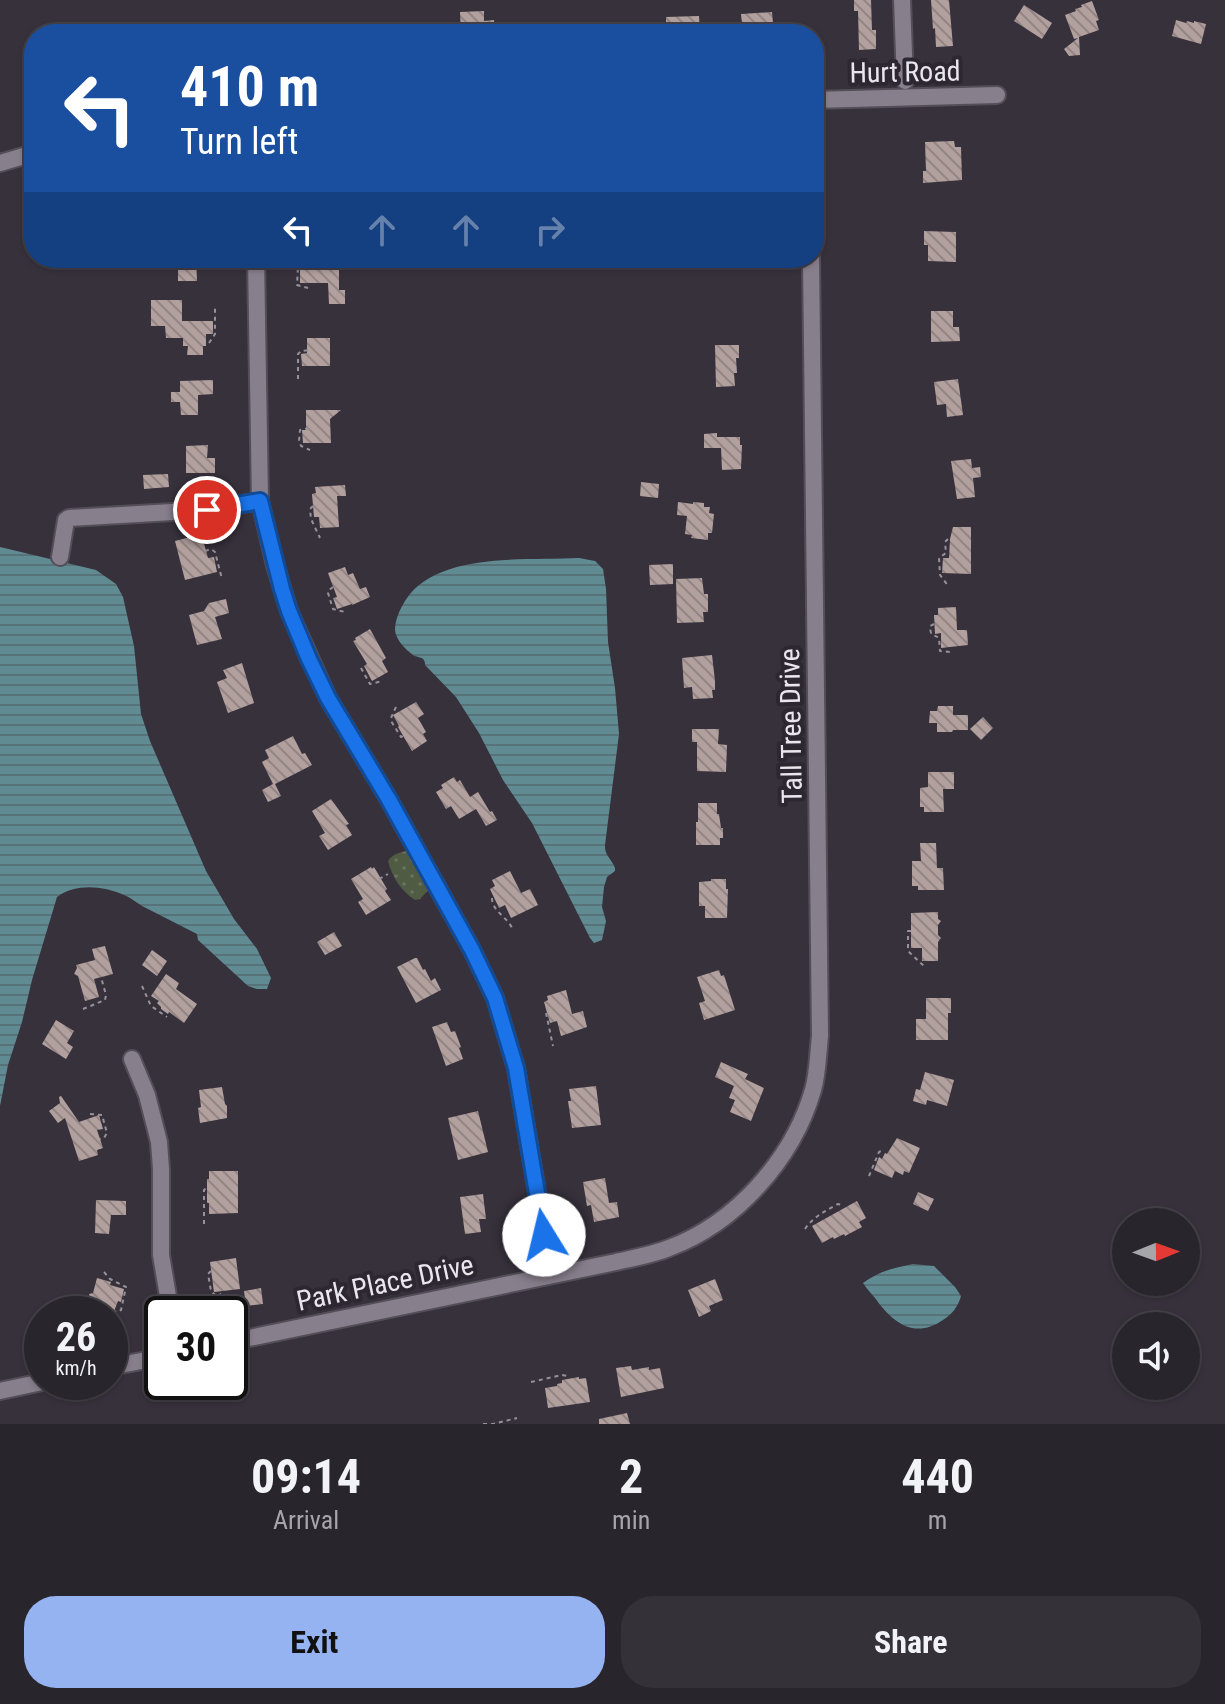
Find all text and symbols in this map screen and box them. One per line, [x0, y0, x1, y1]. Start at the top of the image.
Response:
text: 410 m [180, 54, 319, 120]
street label: Hurt Road [849, 55, 961, 89]
icon: left [48, 56, 152, 160]
text: Turn left [180, 121, 298, 163]
icon: left [276, 208, 320, 252]
icon: ahead [360, 208, 404, 252]
icon: ahead [444, 208, 488, 252]
icon: right [528, 208, 572, 252]
pin [173, 476, 241, 544]
icon: arrive [185, 488, 229, 532]
street label: Tall Tree Drive [773, 648, 809, 804]
position arrow [502, 1193, 586, 1277]
north arrow [1112, 1208, 1200, 1296]
map controls [1112, 1208, 1200, 1400]
street label: Park Place Drive [294, 1248, 476, 1318]
speed limit sign: 30 [144, 1296, 248, 1400]
button: sound [1112, 1312, 1200, 1400]
text: 26 [56, 1314, 96, 1361]
text: km/h [55, 1356, 97, 1380]
text: 09:14 [251, 1448, 361, 1505]
text: 2 [619, 1448, 643, 1505]
text: 440 [901, 1448, 974, 1505]
text: Arrival [273, 1505, 339, 1535]
text: min [612, 1505, 650, 1535]
text: m [928, 1505, 947, 1535]
button: Exit [24, 1596, 605, 1688]
button: Share [621, 1596, 1201, 1688]

